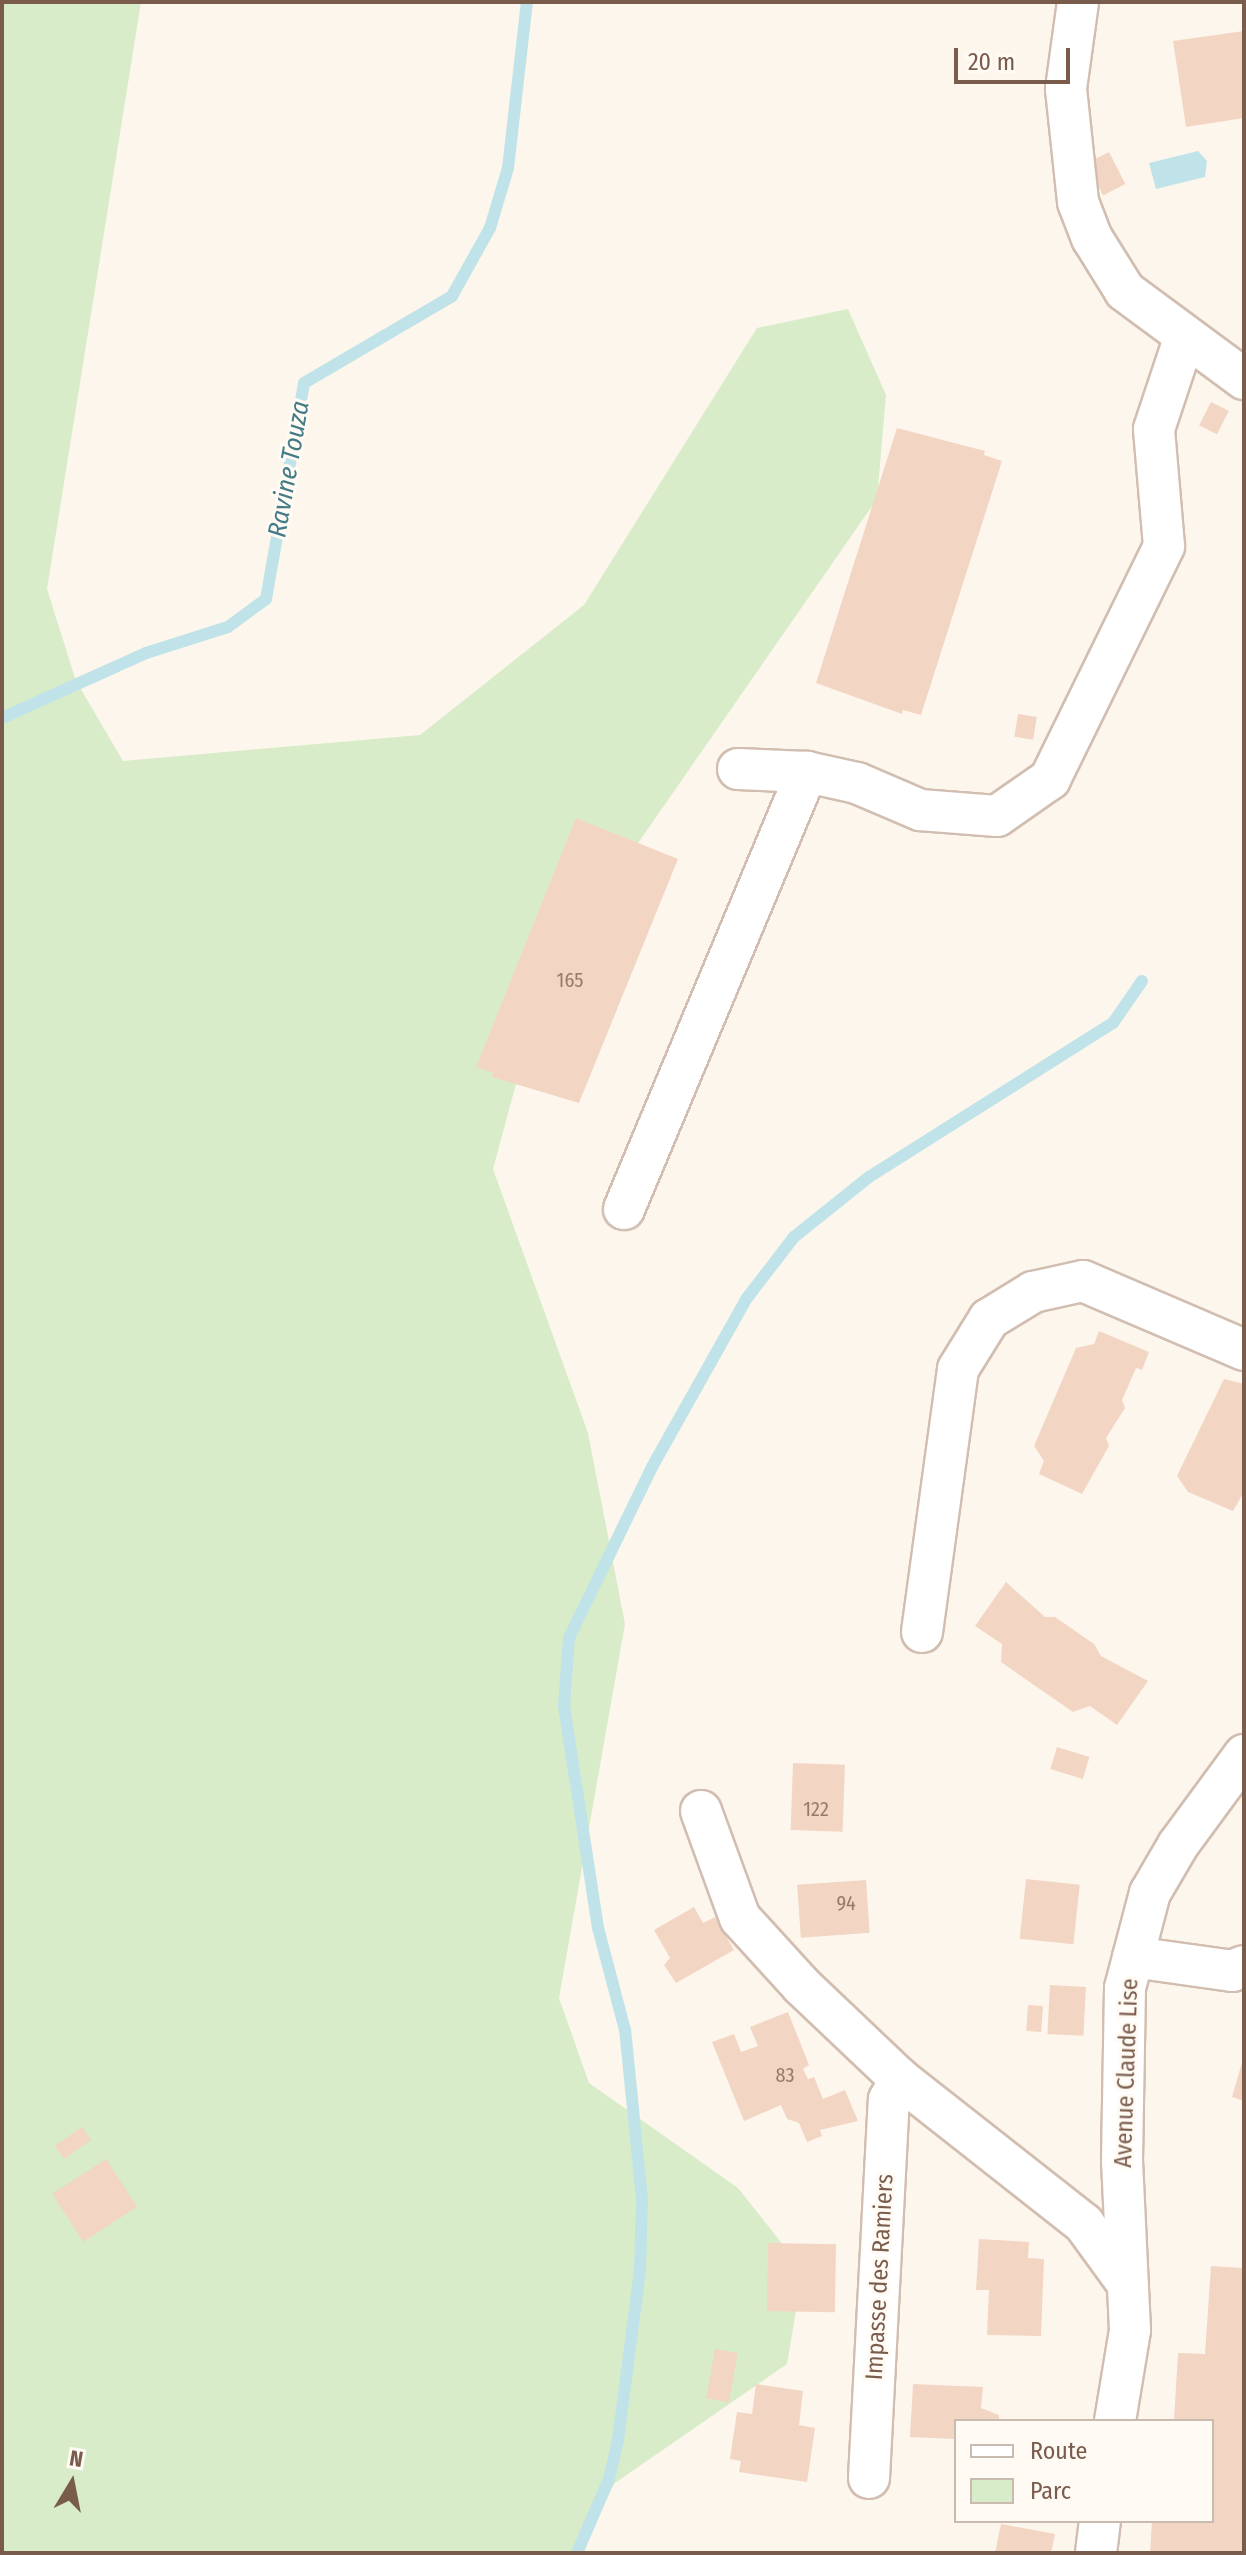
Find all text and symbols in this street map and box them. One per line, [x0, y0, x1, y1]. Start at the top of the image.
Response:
scale bar [958, 32, 1074, 82]
text: 20 m [968, 48, 1015, 76]
water label: Ravine Touza [262, 398, 316, 540]
house number: 165 [557, 968, 583, 992]
house number: 122 [803, 1797, 829, 1821]
house number: 94 [836, 1891, 856, 1915]
street label: Avenue Claude Lise [1109, 1978, 1145, 2168]
house number: 83 [775, 2063, 795, 2087]
street label: Impasse des Ramiers [860, 2173, 900, 2381]
legend [954, 2419, 1214, 2523]
text: Route [1030, 2437, 1087, 2465]
north arrow [32, 2443, 112, 2523]
text: N [67, 2444, 85, 2473]
text: Parc [1030, 2477, 1071, 2505]

